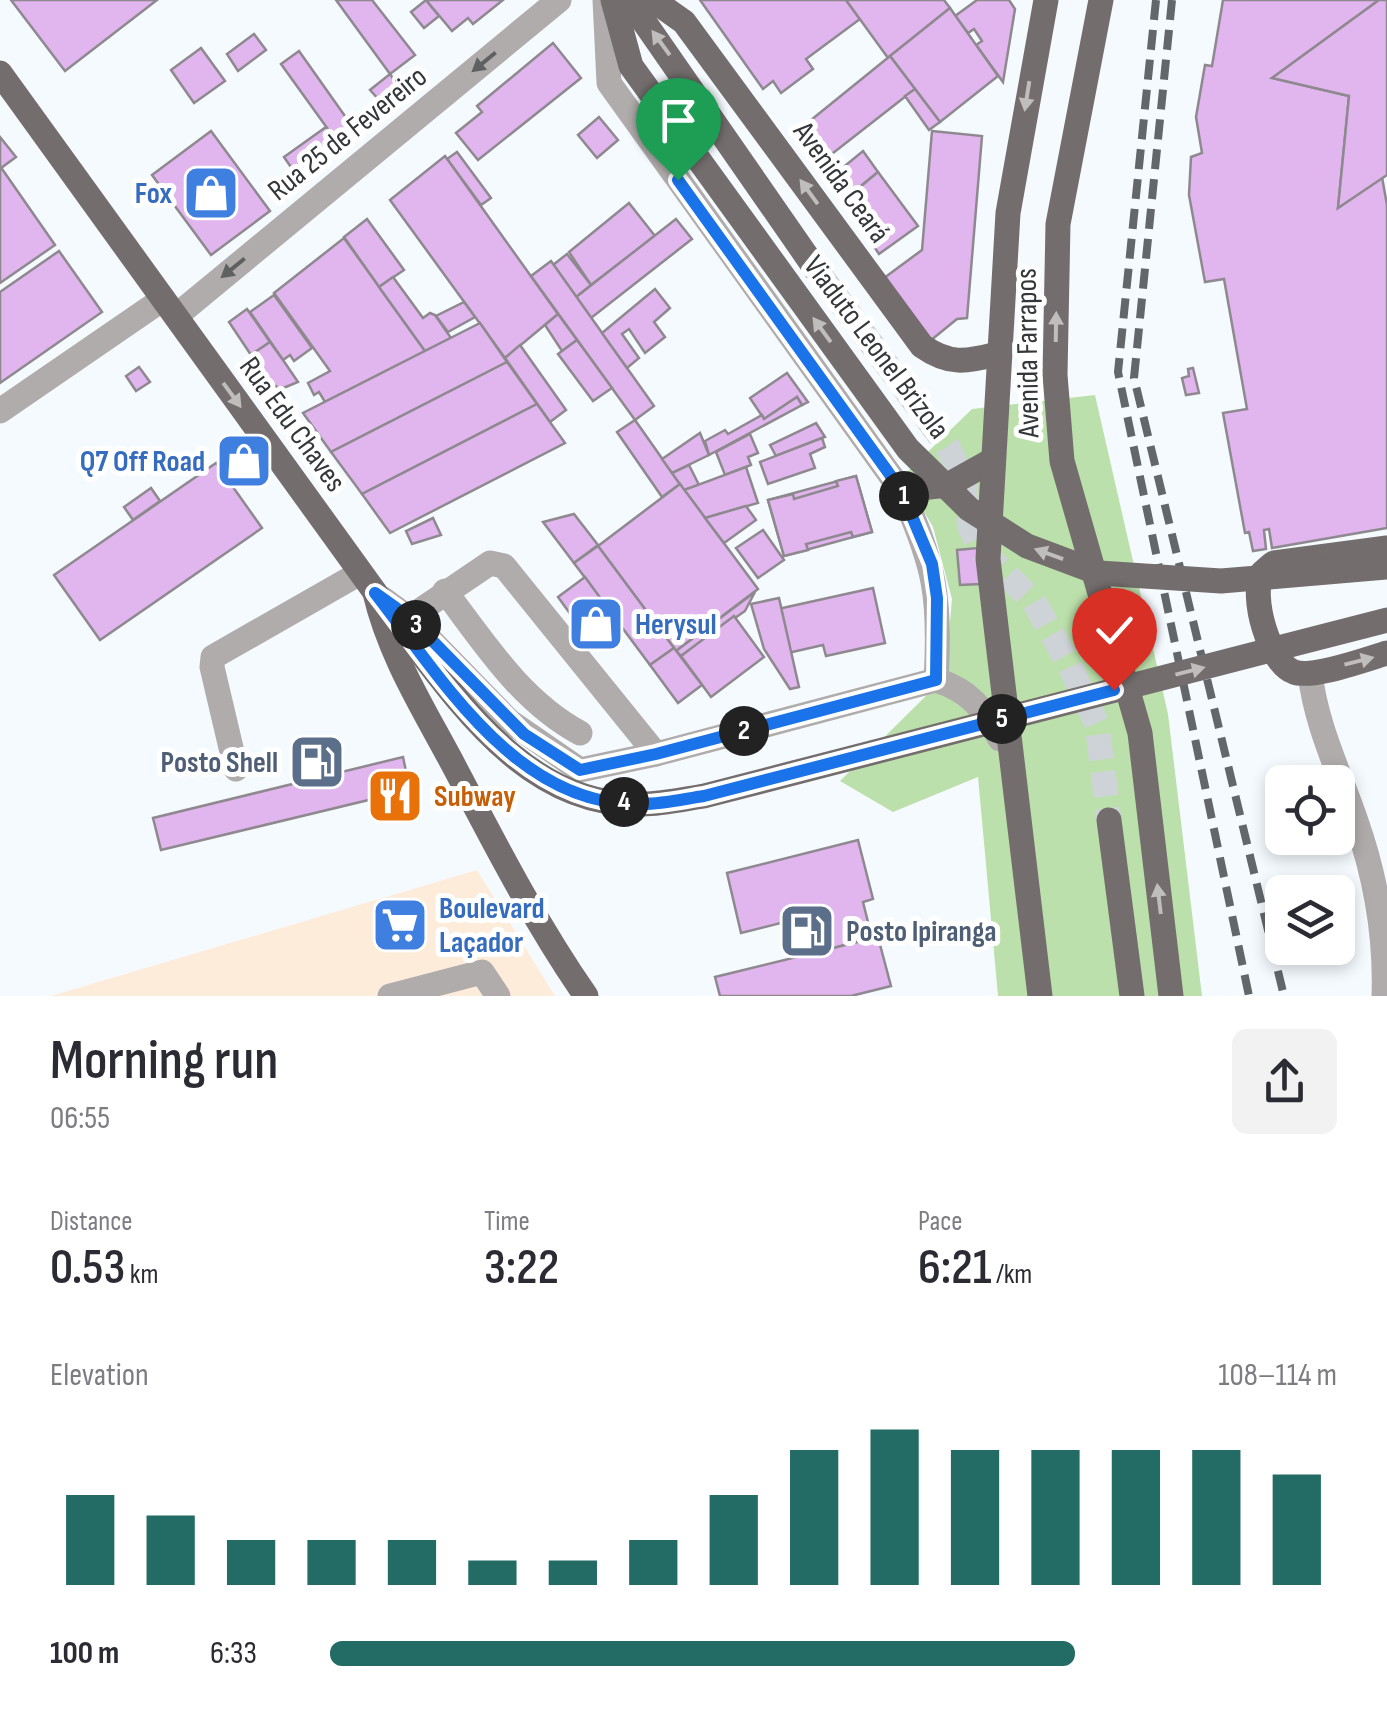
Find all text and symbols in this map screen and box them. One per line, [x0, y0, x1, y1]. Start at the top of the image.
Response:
one-way arrow [652, 30, 671, 56]
one-way arrow [472, 51, 497, 72]
street label: Rua 25 de Fevereiro [261, 59, 434, 209]
pin [636, 78, 721, 181]
one-way arrow [1019, 80, 1035, 112]
icon: arrive [651, 93, 706, 148]
street label: Avenida Ceará [785, 114, 897, 250]
shop icon: Fox [181, 163, 241, 223]
place label: Fox [135, 176, 172, 212]
one-way arrow [799, 179, 819, 205]
street label: Viaduto Leonel Brizola [796, 249, 957, 446]
one-way arrow [221, 257, 246, 279]
street label: Avenida Farrapos [1009, 268, 1047, 439]
one-way arrow [1048, 311, 1064, 343]
one-way arrow [812, 316, 832, 343]
street label: Rua Edu Chaves [231, 350, 353, 499]
one-way arrow [222, 382, 242, 408]
shop icon: Q7 Off Road [214, 431, 274, 491]
place label: Q7 Off Road [80, 444, 205, 480]
pin: 1 [879, 471, 929, 521]
text: 1 [899, 479, 909, 512]
one-way arrow [1033, 546, 1063, 561]
pin [1072, 588, 1157, 691]
shop icon: Herysul [566, 594, 626, 654]
pin: 3 [391, 600, 441, 650]
icon: check [1087, 603, 1142, 658]
place label: Herysul [635, 607, 717, 643]
text: 3 [410, 608, 422, 641]
one-way arrow [1344, 652, 1375, 668]
one-way arrow [1175, 662, 1206, 678]
pin: 5 [977, 694, 1027, 744]
text: 5 [996, 702, 1008, 735]
pin: 2 [719, 706, 769, 756]
text: 2 [738, 714, 750, 747]
fuel station icon: Posto Shell [287, 732, 347, 792]
place label: Posto Shell [160, 745, 278, 781]
map controls [1265, 765, 1355, 965]
button: locate [1265, 765, 1355, 855]
restaurant icon: Subway [365, 766, 425, 826]
pin: 4 [599, 777, 649, 827]
place label: Subway [434, 779, 516, 815]
text: 4 [617, 785, 631, 818]
button: layers [1265, 875, 1355, 965]
one-way arrow [1151, 883, 1167, 915]
place label: Boulevard Laçador [439, 891, 545, 961]
supermarket icon: Boulevard Laçador [370, 895, 430, 955]
fuel station icon: Posto Ipiranga [777, 901, 837, 961]
place label: Posto Ipiranga [846, 914, 997, 950]
text: Morning run [50, 1028, 278, 1095]
button: share [1232, 1029, 1337, 1134]
text: 06:55 [50, 1099, 110, 1138]
text: Distance [50, 1205, 133, 1238]
text: Time [484, 1205, 530, 1238]
text: Pace [918, 1205, 963, 1238]
text: 0.53 [50, 1238, 125, 1298]
text: 3:22 [484, 1238, 559, 1298]
text: 6:21 [918, 1238, 991, 1298]
text: km [125, 1258, 158, 1291]
text: /km [991, 1258, 1032, 1291]
text: Elevation [50, 1356, 149, 1395]
text: 108–114 m [1218, 1356, 1337, 1395]
text: 100 m [50, 1634, 119, 1673]
text: 6:33 [210, 1634, 257, 1673]

